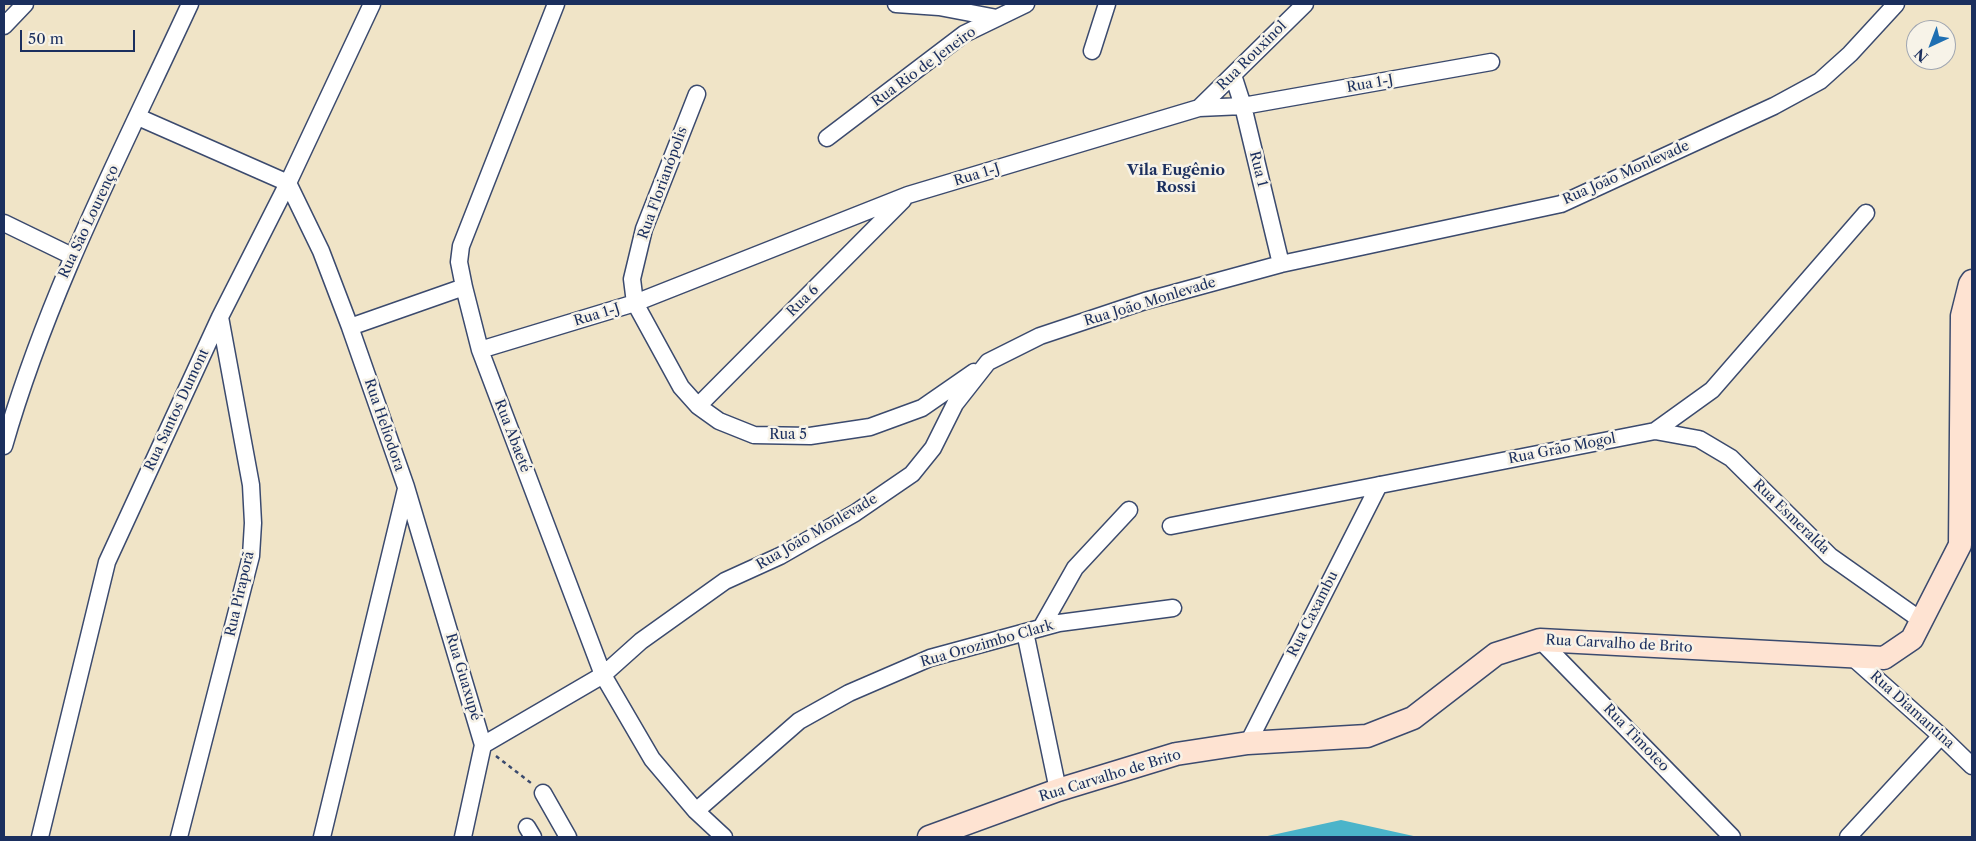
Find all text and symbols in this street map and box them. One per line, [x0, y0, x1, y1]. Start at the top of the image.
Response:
street label: Rua Rouxinol [1214, 18, 1290, 94]
scale bar [22, 20, 138, 52]
north arrow [1906, 20, 1956, 70]
street label: Rua Rio de Jeneiro [869, 24, 979, 110]
text: 50 m [28, 29, 64, 48]
text: N [1911, 45, 1932, 66]
street label: Rua 1-J [1345, 72, 1395, 96]
street label: Rua Florianópolis [635, 124, 691, 242]
street label: Rua João Monlevade [1560, 137, 1692, 209]
street label: Rua 1 [1246, 150, 1270, 188]
street label: Rua 1-J [952, 160, 1002, 190]
district label: Vila Eugênio Rossi [1127, 162, 1225, 197]
street label: Rua São Lourenço [55, 163, 123, 281]
street label: Rua João Monlevade [1082, 274, 1218, 330]
street label: Rua 6 [784, 282, 822, 320]
street label: Rua 1-J [572, 300, 622, 330]
street label: Rua Santos Dumont [141, 346, 213, 474]
street label: Rua Heliodora [360, 376, 408, 474]
street label: Rua Abaeté [490, 397, 534, 475]
street label: Rua 5 [769, 427, 807, 443]
street label: Rua Grão Mogol [1507, 430, 1617, 468]
street label: Rua Esmeralda [1749, 476, 1833, 558]
street label: Rua João Monlevade [754, 491, 880, 573]
street label: Rua Piraporã [222, 550, 258, 638]
street label: Rua Caxambu [1284, 568, 1342, 660]
street label: Rua Orozimbo Clark [919, 617, 1055, 671]
street label: Rua Guaxupé [442, 631, 484, 723]
street label: Rua Carvalho de Brito [1545, 632, 1693, 656]
street label: Rua Diamantina [1866, 668, 1958, 752]
street label: Rua Timoteo [1600, 701, 1672, 775]
street label: Rua Carvalho de Brito [1037, 746, 1183, 806]

